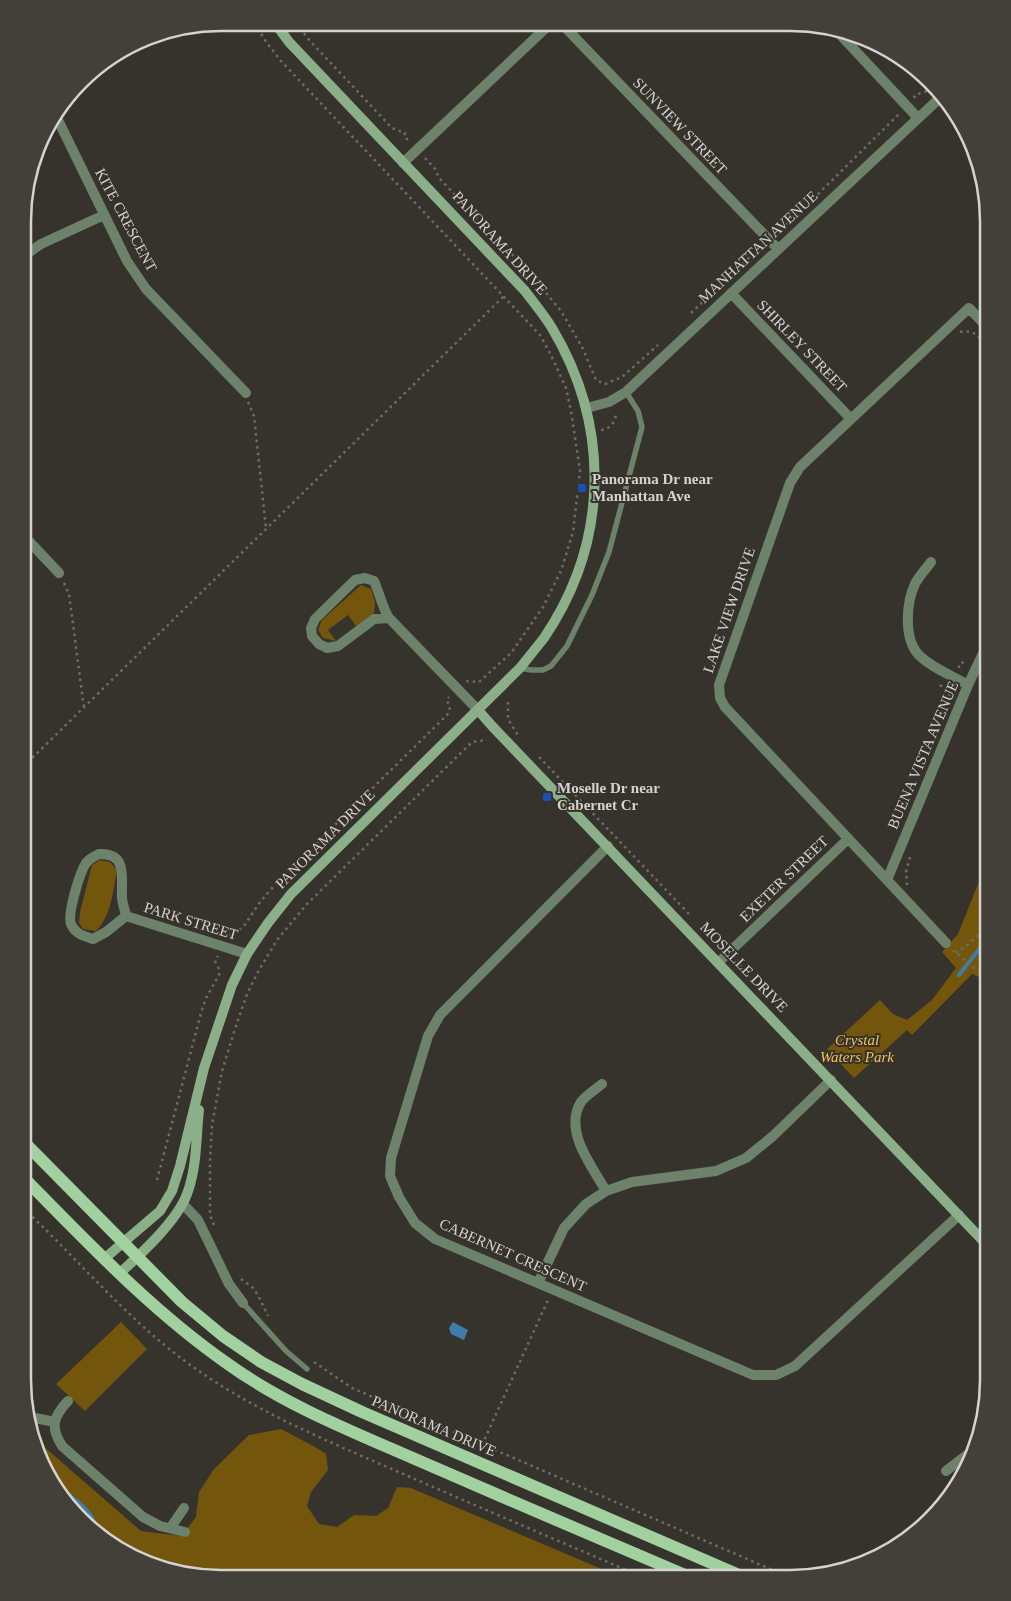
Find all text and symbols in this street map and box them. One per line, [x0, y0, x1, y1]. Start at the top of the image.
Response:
street label: SUNVIEW STREET [630, 75, 730, 177]
street label: KITE CRESCENT [92, 166, 160, 274]
street label: PANORAMA DRIVE [449, 188, 551, 298]
street label: MANHATTAN AVENUE [695, 188, 821, 306]
street label: SHIRLEY STREET [754, 297, 850, 395]
place label: Panorama Dr near Manhattan Ave [592, 471, 713, 504]
marker: Panorama Dr near Manhattan Ave [576, 482, 588, 494]
street label: LAKE VIEW DRIVE [700, 545, 758, 675]
street label: BUENA VISTA AVENUE [885, 679, 961, 831]
place label: Moselle Dr near Cabernet Cr [557, 780, 660, 813]
street label: PANORAMA DRIVE [272, 786, 378, 892]
marker: Moselle Dr near Cabernet Cr [541, 791, 553, 803]
street label: EXETER STREET [737, 833, 831, 925]
street label: PARK STREET [142, 899, 240, 943]
street label: MOSELLE DRIVE [697, 919, 791, 1015]
park label: Crystal Waters Park [820, 1032, 894, 1065]
street label: CABERNET CRESCENT [437, 1215, 589, 1295]
street label: PANORAMA DRIVE [370, 1393, 498, 1459]

